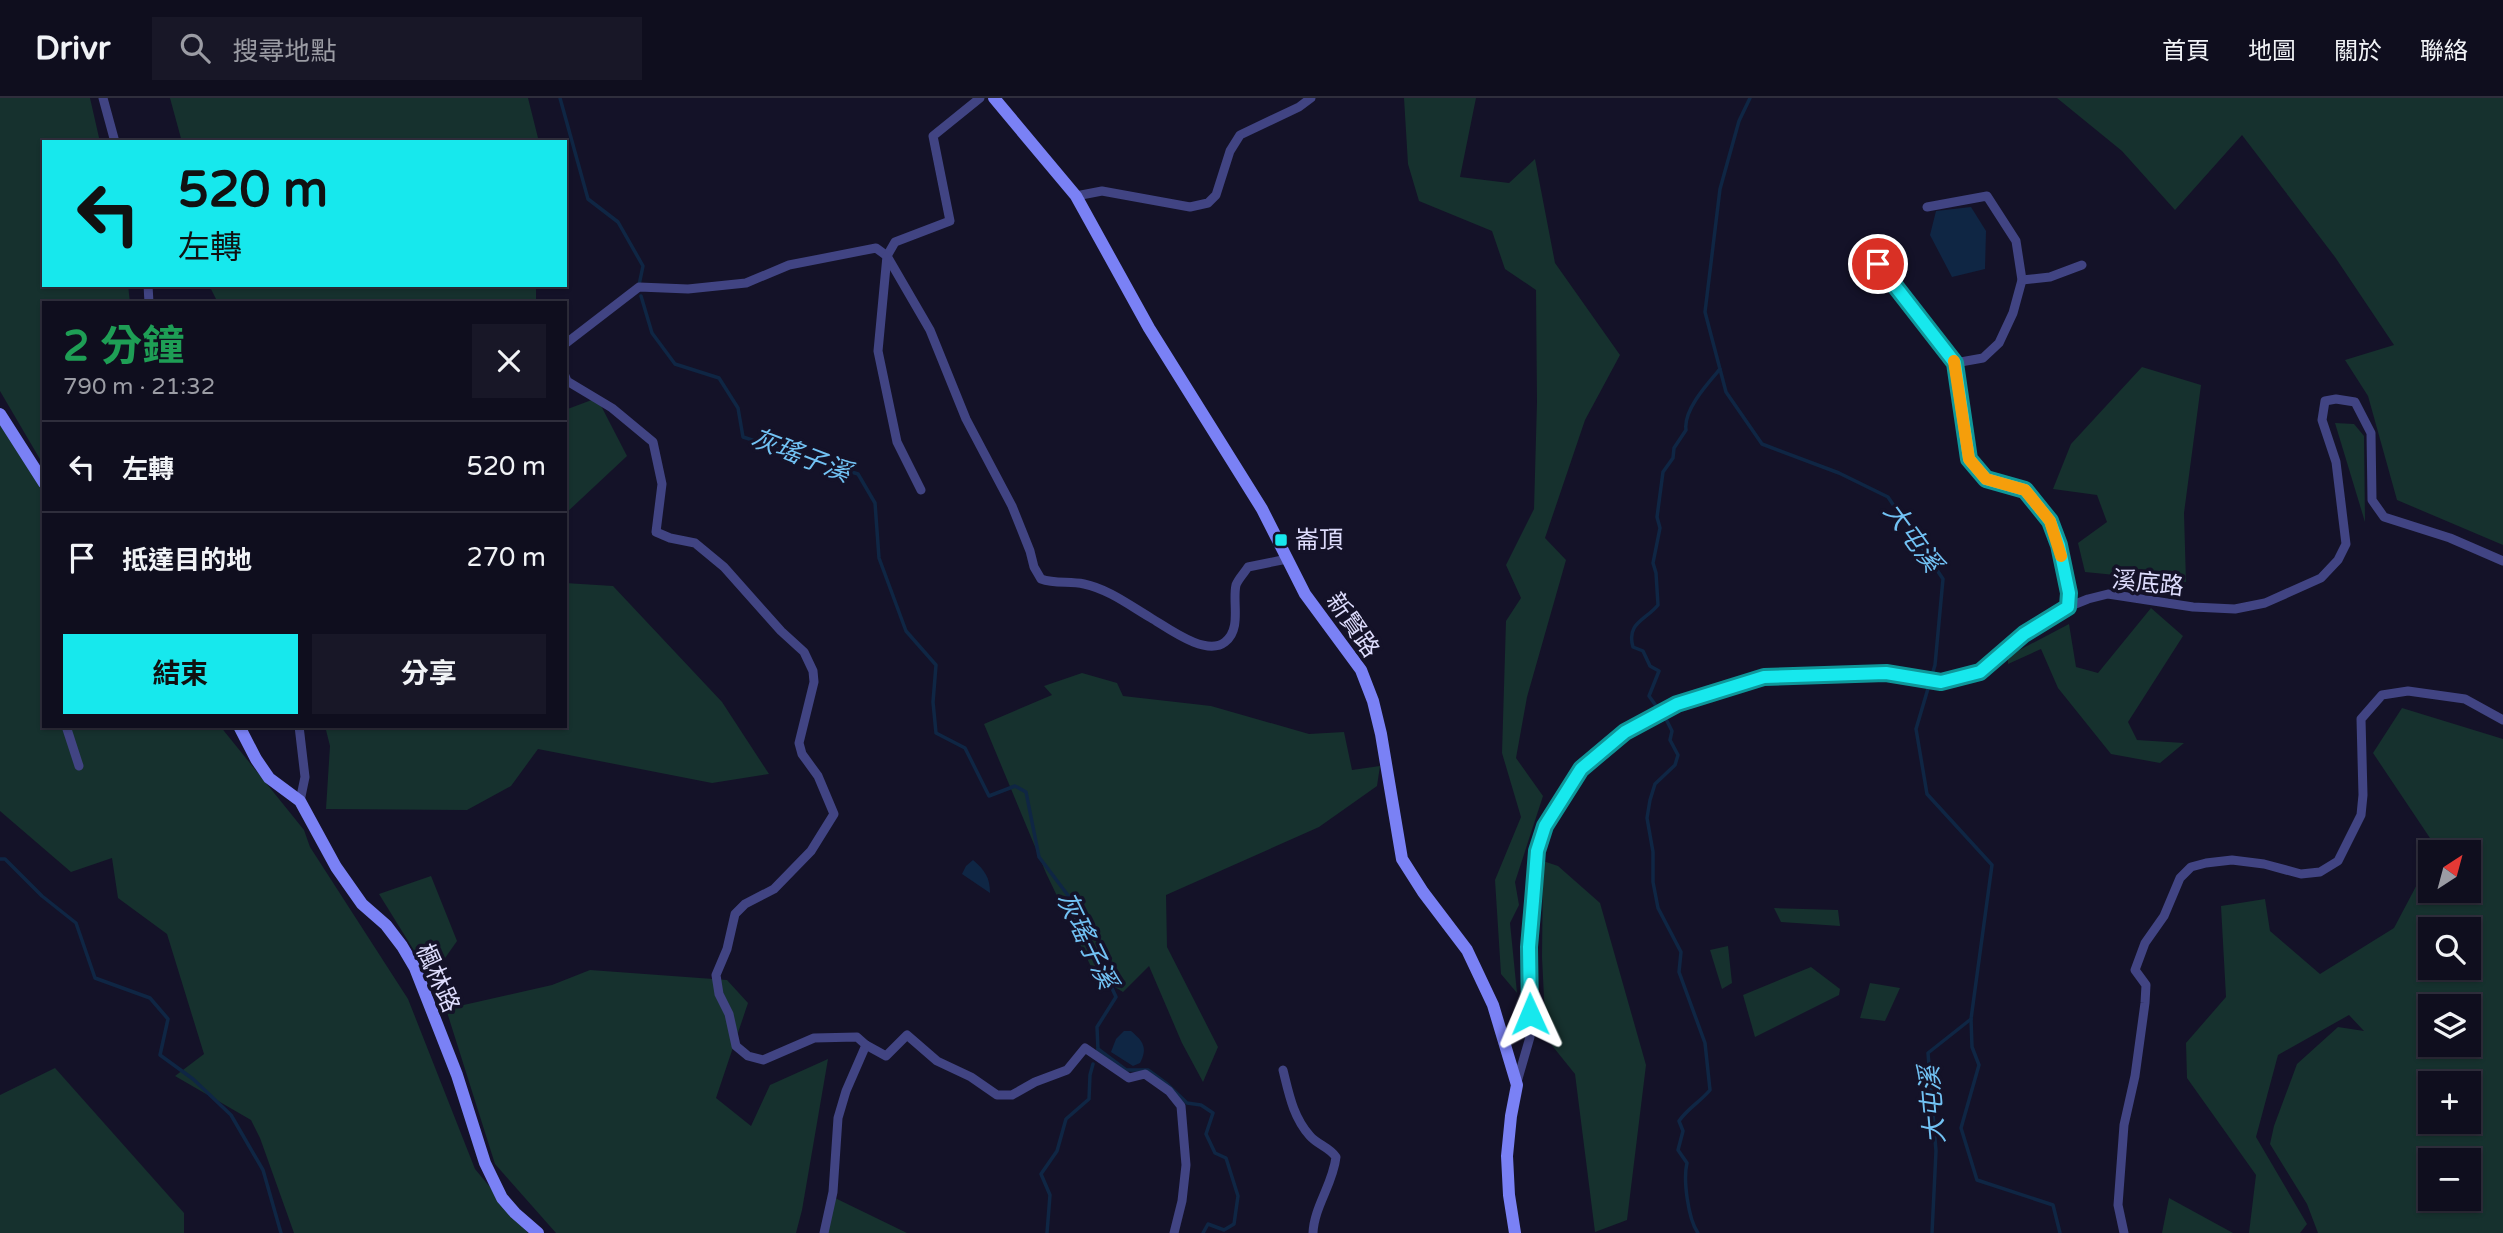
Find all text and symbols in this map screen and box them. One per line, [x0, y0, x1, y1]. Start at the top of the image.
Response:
search box [152, 17, 642, 80]
text: Drivr [35, 29, 110, 68]
icon: search [176, 29, 214, 67]
text: 搜尋地點 [232, 36, 337, 67]
text: 首頁 [2162, 37, 2210, 66]
text: 地圖 [2248, 37, 2296, 66]
text: 關於 [2334, 37, 2382, 66]
text: 聯絡 [2420, 37, 2468, 66]
text: 520 m [178, 161, 328, 220]
icon: left [63, 168, 154, 259]
text: 左轉 [178, 229, 242, 267]
pin [1848, 234, 1908, 294]
icon: arrive [1859, 245, 1897, 283]
text: 2 分鐘 [63, 321, 184, 372]
button: close [472, 324, 546, 398]
text: 790 m · 21:32 [63, 373, 215, 401]
water label: 灰瑤子溪 [747, 422, 859, 490]
icon: left [63, 448, 101, 486]
text: 520 m [466, 451, 546, 482]
text: 左轉 [122, 454, 174, 485]
water label: 大屯溪 [1877, 497, 1950, 581]
place label: 崙頂 [1295, 526, 1343, 555]
marker: 崙頂 [1273, 532, 1289, 548]
icon: arrive [63, 539, 101, 577]
text: 270 m [466, 542, 546, 573]
text: 抵達目的地 [122, 545, 252, 576]
street label: 溪底路 [2111, 565, 2185, 602]
street label: 新賢路 [1320, 587, 1385, 663]
button: 結束 [63, 634, 298, 714]
button: 分享 [312, 634, 546, 714]
north arrow [2418, 840, 2482, 903]
map controls [2418, 840, 2481, 1211]
water label: 灰瑤子溪 [1050, 887, 1125, 997]
button: search [2418, 917, 2481, 980]
street label: 楓林路 [410, 939, 465, 1017]
position arrow [1493, 977, 1567, 1051]
button: layers [2418, 994, 2481, 1057]
water label: 大屯溪 [1913, 1061, 1951, 1145]
button: + [2418, 1071, 2481, 1134]
button: − [2418, 1148, 2481, 1211]

